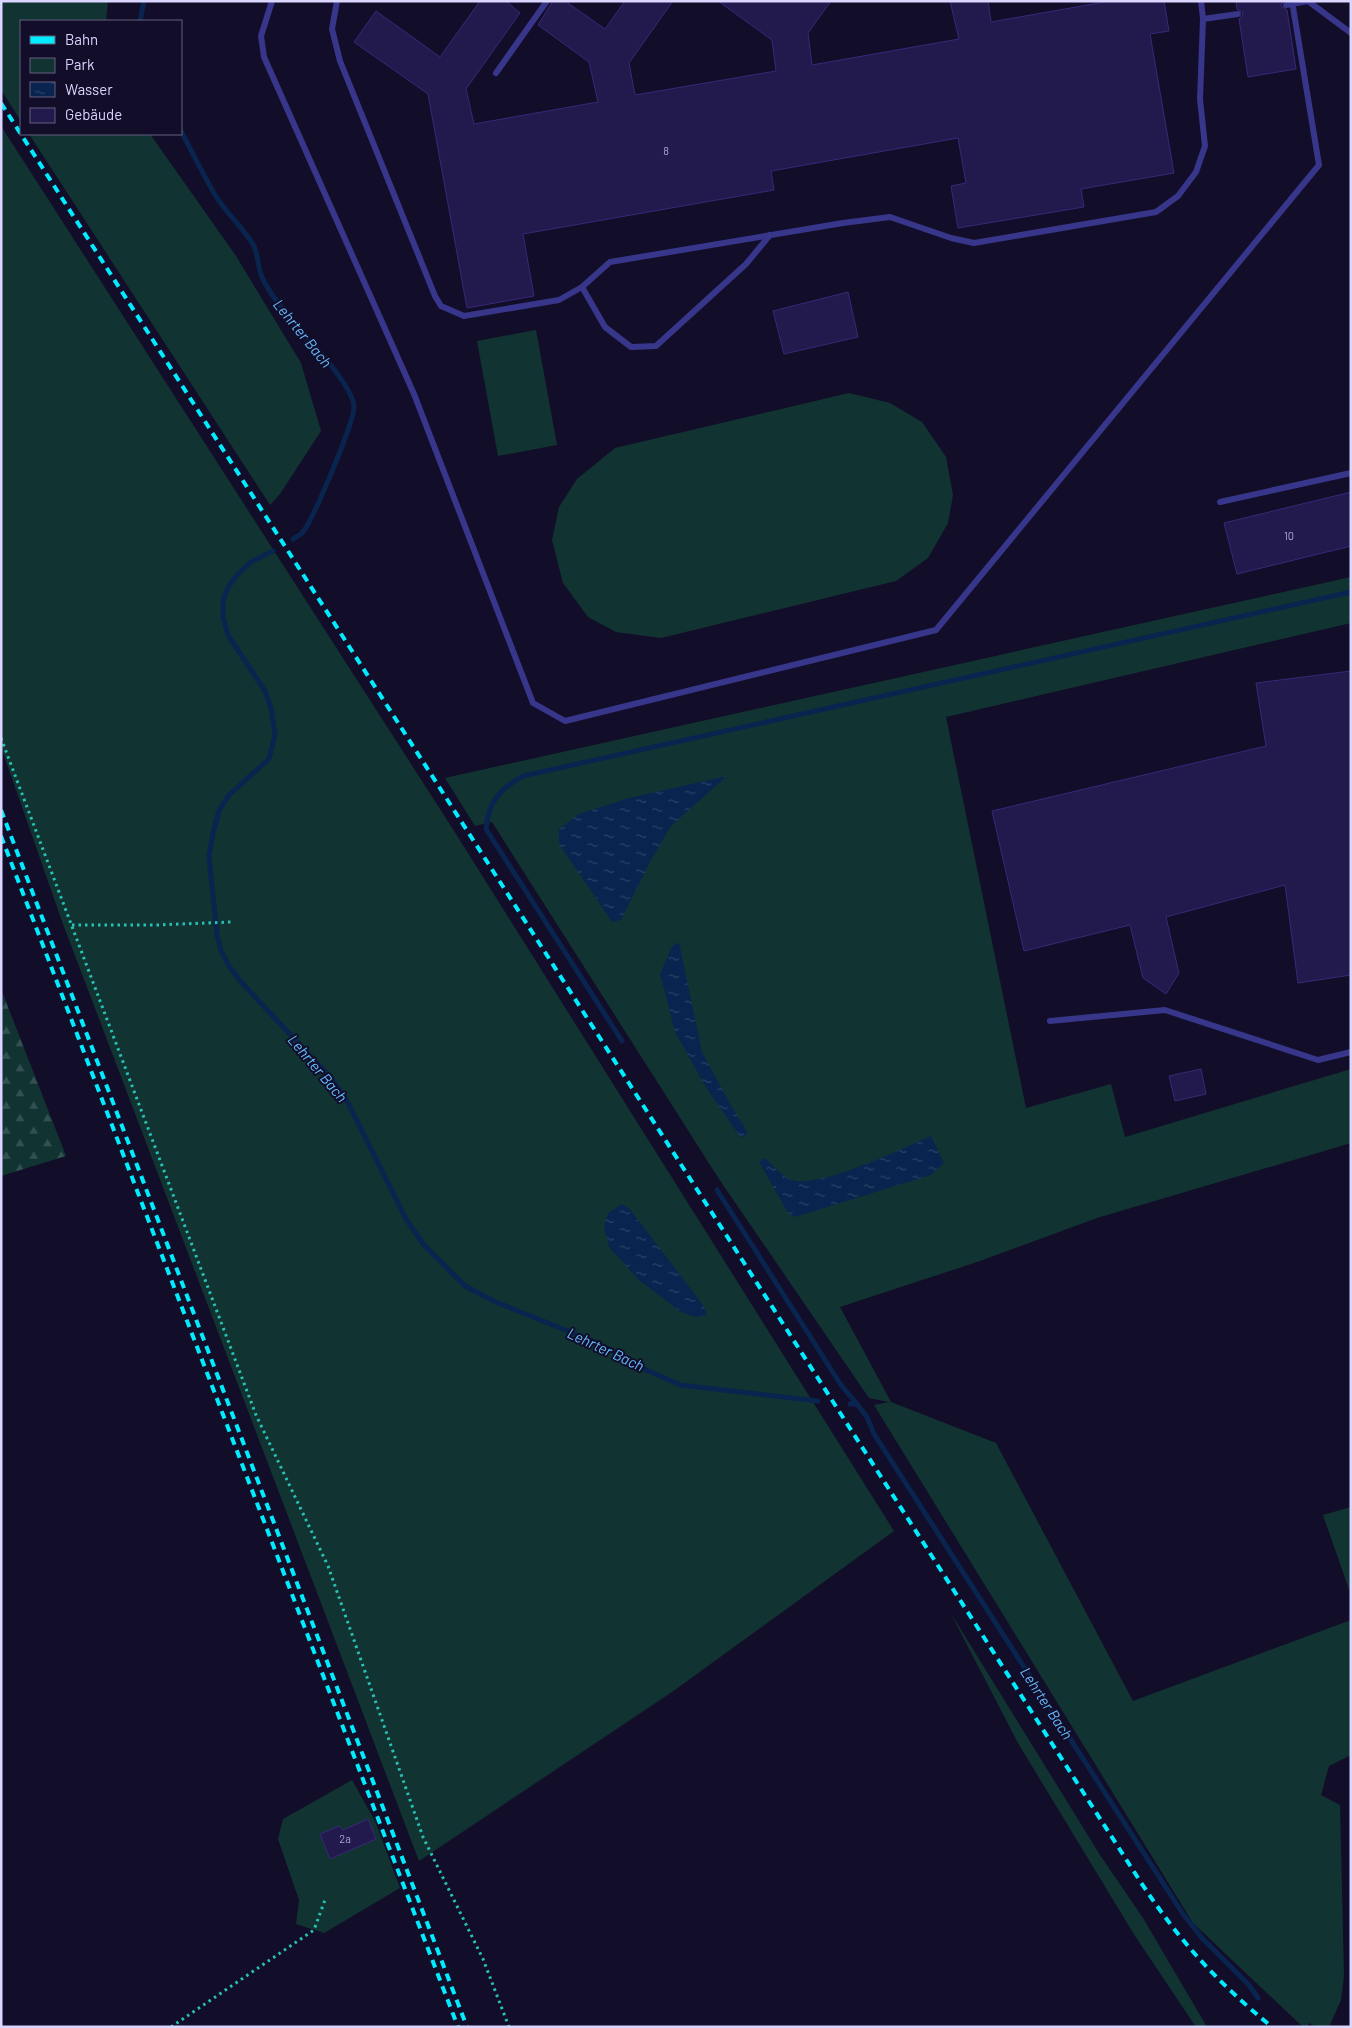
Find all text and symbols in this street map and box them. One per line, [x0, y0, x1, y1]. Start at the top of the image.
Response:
legend [20, 20, 182, 135]
text: Bahn [65, 30, 98, 48]
text: Park [65, 55, 95, 73]
text: Wasser [65, 80, 113, 98]
text: Gebäude [65, 105, 122, 123]
house number: 8 [663, 144, 669, 157]
water label: Lehrter Bach [270, 295, 336, 371]
house number: 10 [1284, 529, 1294, 542]
water label: Lehrter Bach [285, 1031, 352, 1106]
water label: Lehrter Bach [565, 1323, 647, 1375]
water label: Lehrter Bach [1017, 1663, 1077, 1743]
house number: 2a [339, 1832, 351, 1845]

